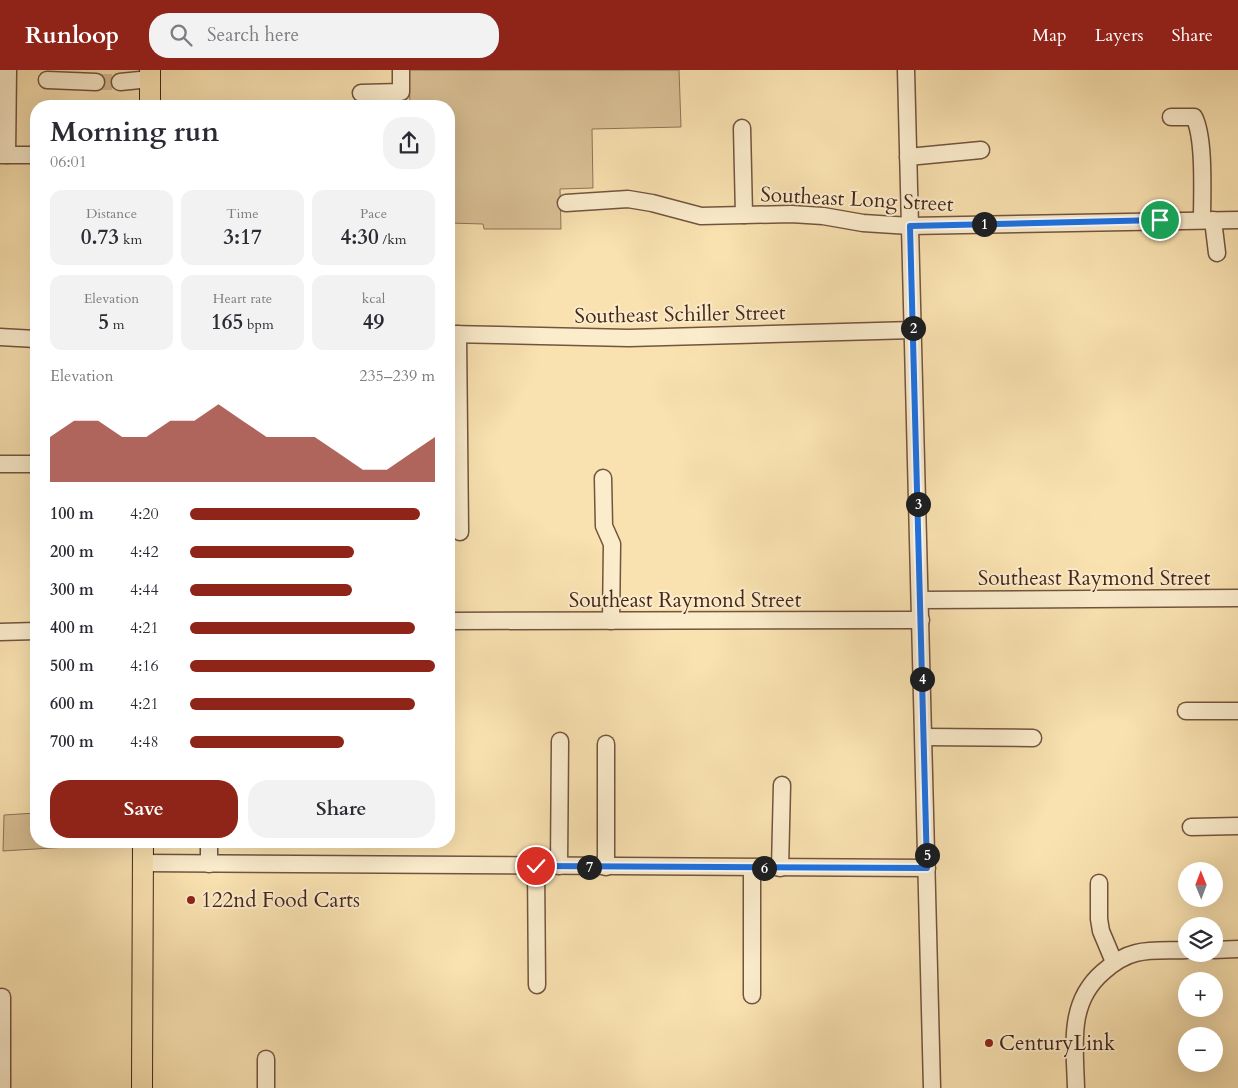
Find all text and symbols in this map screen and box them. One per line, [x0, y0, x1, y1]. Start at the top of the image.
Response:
search box [149, 13, 499, 58]
text: Runloop [25, 19, 119, 52]
icon: search [167, 21, 195, 49]
text: Search here [207, 22, 299, 48]
text: Map [1032, 23, 1067, 48]
text: Layers [1095, 23, 1144, 48]
text: Share [1172, 23, 1213, 48]
text: Morning run [50, 113, 219, 151]
button: share [383, 117, 435, 169]
text: 06:01 [50, 151, 87, 173]
street label: Southeast Long Street [760, 180, 955, 219]
pin [1139, 199, 1181, 241]
text: Distance [86, 204, 137, 223]
text: Time [226, 204, 259, 223]
text: Pace [360, 204, 387, 223]
icon: arrive [1146, 206, 1174, 234]
pin: 1 [972, 212, 996, 236]
text: 1 [981, 215, 988, 234]
text: 0.73 [81, 223, 119, 252]
text: 3:17 [223, 223, 262, 252]
text: 4:30 [340, 223, 379, 252]
text: km [119, 230, 142, 249]
text: /km [379, 230, 407, 249]
text: Elevation [84, 289, 139, 308]
text: Heart rate [213, 289, 272, 308]
text: kcal [362, 289, 385, 308]
street label: Southeast Schiller Street [574, 298, 786, 331]
text: 5 [98, 308, 109, 337]
text: 165 [211, 308, 243, 337]
text: 49 [363, 308, 384, 337]
text: m [109, 315, 125, 334]
text: bpm [243, 315, 274, 334]
pin: 2 [900, 316, 926, 340]
text: 2 [910, 319, 917, 338]
text: Elevation [50, 365, 114, 387]
text: 235–239 m [359, 365, 435, 387]
pin: 3 [906, 492, 930, 516]
text: 3 [915, 495, 922, 514]
text: 100 m [50, 503, 94, 525]
text: 4:20 [130, 503, 159, 525]
text: 200 m [50, 541, 94, 563]
text: 4:42 [130, 541, 159, 563]
street label: Southeast Raymond Street [978, 564, 1211, 593]
text: 300 m [50, 579, 94, 601]
text: 4:44 [130, 579, 159, 601]
street label: Southeast Raymond Street [569, 586, 802, 615]
text: 400 m [50, 617, 94, 639]
text: 4:21 [130, 617, 159, 639]
text: 500 m [50, 655, 94, 677]
text: 4:16 [130, 655, 159, 677]
pin: 4 [910, 666, 934, 692]
text: 4 [919, 670, 926, 689]
text: 600 m [50, 693, 94, 715]
text: 4:21 [130, 693, 159, 715]
text: 700 m [50, 731, 94, 753]
text: 4:48 [130, 731, 159, 753]
button: Save [50, 780, 238, 838]
button: Share [248, 780, 435, 838]
pin: 5 [914, 842, 940, 868]
pin [515, 845, 557, 887]
text: 5 [924, 846, 931, 865]
icon: check [522, 852, 550, 880]
pin: 7 [576, 854, 602, 880]
pin: 6 [752, 856, 776, 880]
text: 7 [586, 858, 593, 877]
text: 6 [761, 859, 768, 878]
north arrow [1178, 862, 1222, 908]
map controls [1178, 862, 1223, 1072]
place label: 122nd Food Carts [201, 886, 360, 915]
marker: 122nd Food Carts [185, 894, 197, 906]
button: layers [1178, 917, 1223, 962]
button: + [1178, 972, 1223, 1017]
button: − [1178, 1027, 1223, 1072]
place label: CenturyLink [999, 1029, 1116, 1058]
marker: CenturyLink [983, 1037, 995, 1049]

